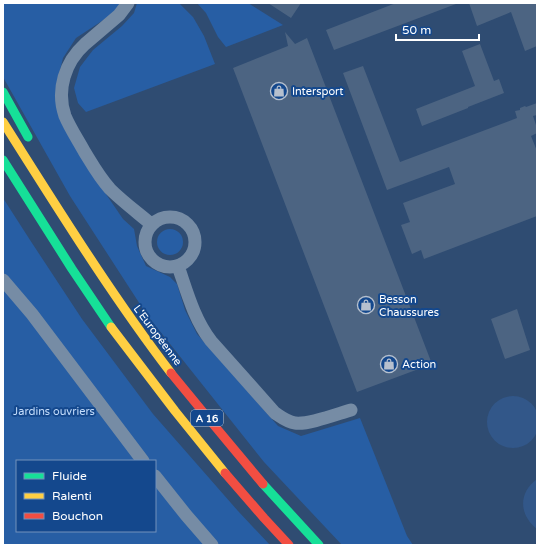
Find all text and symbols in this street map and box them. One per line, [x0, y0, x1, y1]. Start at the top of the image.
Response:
scale bar [396, 16, 479, 42]
text: 50 m [402, 23, 431, 37]
shop icon: Intersport [269, 81, 289, 101]
place label: Intersport [292, 85, 343, 98]
place label: Besson Chaussures [379, 293, 439, 319]
shop icon: Besson Chaussures [356, 295, 376, 315]
street label: L'Européenne [131, 303, 184, 368]
shop icon: Action [379, 354, 399, 374]
place label: Action [402, 358, 436, 371]
park label: Jardins ouvriers [13, 405, 95, 418]
road number: A 16 [191, 410, 223, 426]
legend [16, 460, 156, 532]
text: Fluide [52, 469, 87, 483]
text: Ralenti [52, 489, 92, 503]
text: Bouchon [52, 509, 103, 523]

